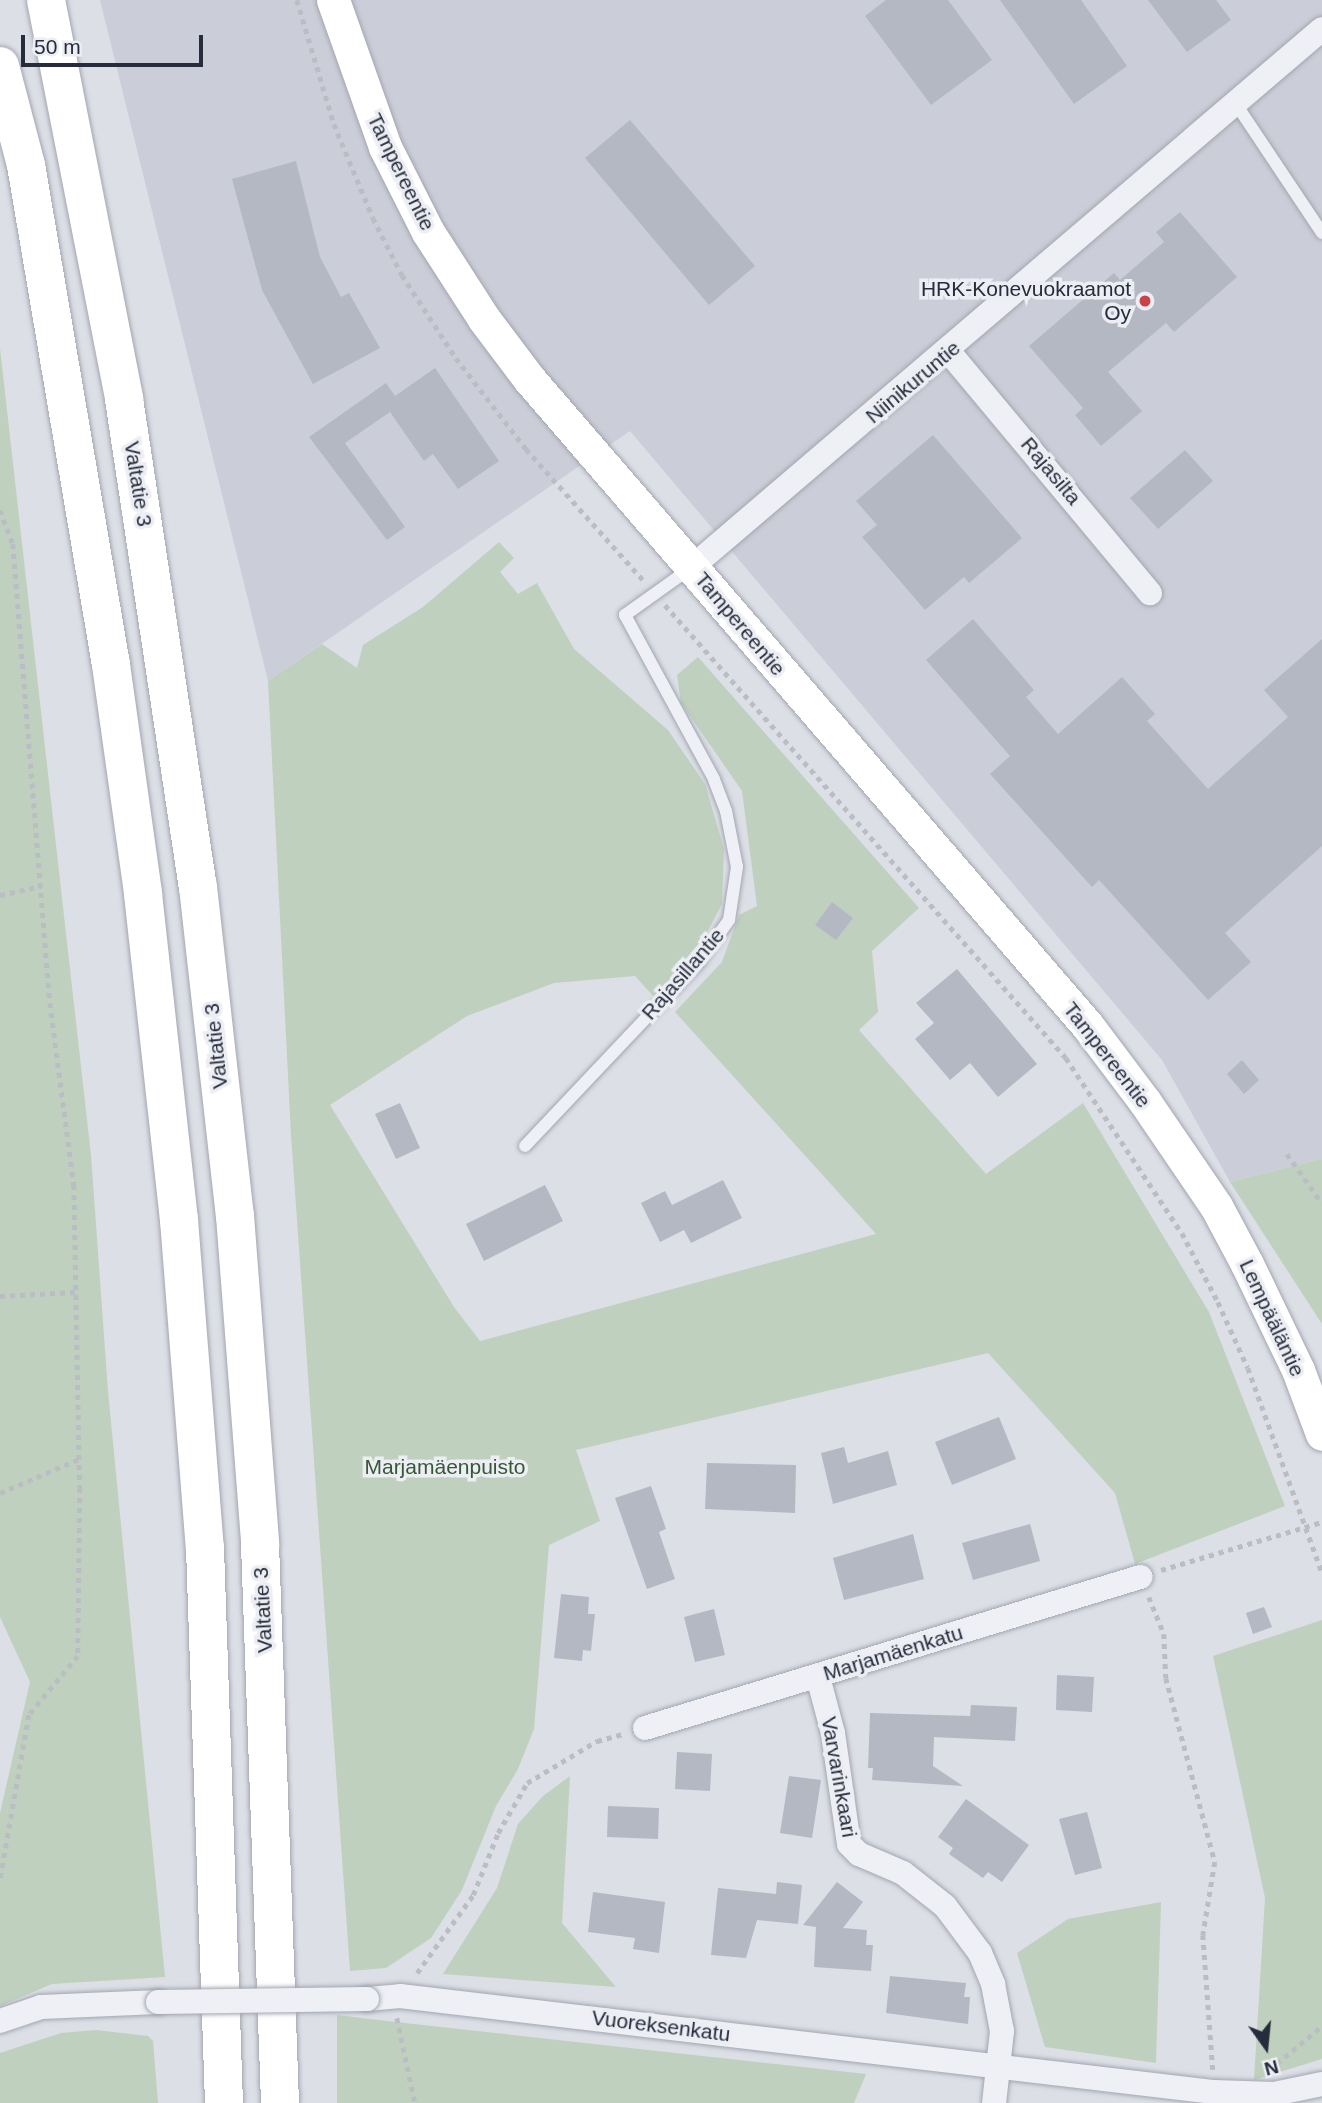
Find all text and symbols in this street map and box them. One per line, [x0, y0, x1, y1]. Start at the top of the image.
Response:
scale bar [24, 21, 206, 65]
text: 50 m [34, 35, 81, 58]
street label: Tampereentie [362, 109, 440, 235]
place label: HRK-Konevuokraamot Oy [921, 276, 1131, 326]
marker: HRK-Konevuokraamot Oy [1137, 293, 1153, 309]
street label: Niinikuruntie [861, 335, 965, 429]
street label: Rajasilta [1015, 432, 1087, 510]
street label: Valtatie 3 [119, 440, 157, 528]
street label: Tampereentie [689, 567, 791, 681]
street label: Rajasillantie [636, 923, 730, 1025]
street label: Tampereentie [1058, 997, 1156, 1113]
street label: Valtatie 3 [199, 1002, 233, 1090]
street label: Lempääläntie [1234, 1256, 1310, 1380]
park label: Marjamäenpuisto [364, 1454, 526, 1480]
street label: Valtatie 3 [248, 1566, 278, 1654]
street label: Marjamäenkatu [820, 1620, 966, 1686]
street label: Varvarinkaari [816, 1715, 862, 1839]
street label: Vuoreksenkatu [590, 2005, 732, 2047]
north arrow [1231, 2012, 1301, 2082]
text: N [1262, 2056, 1281, 2080]

